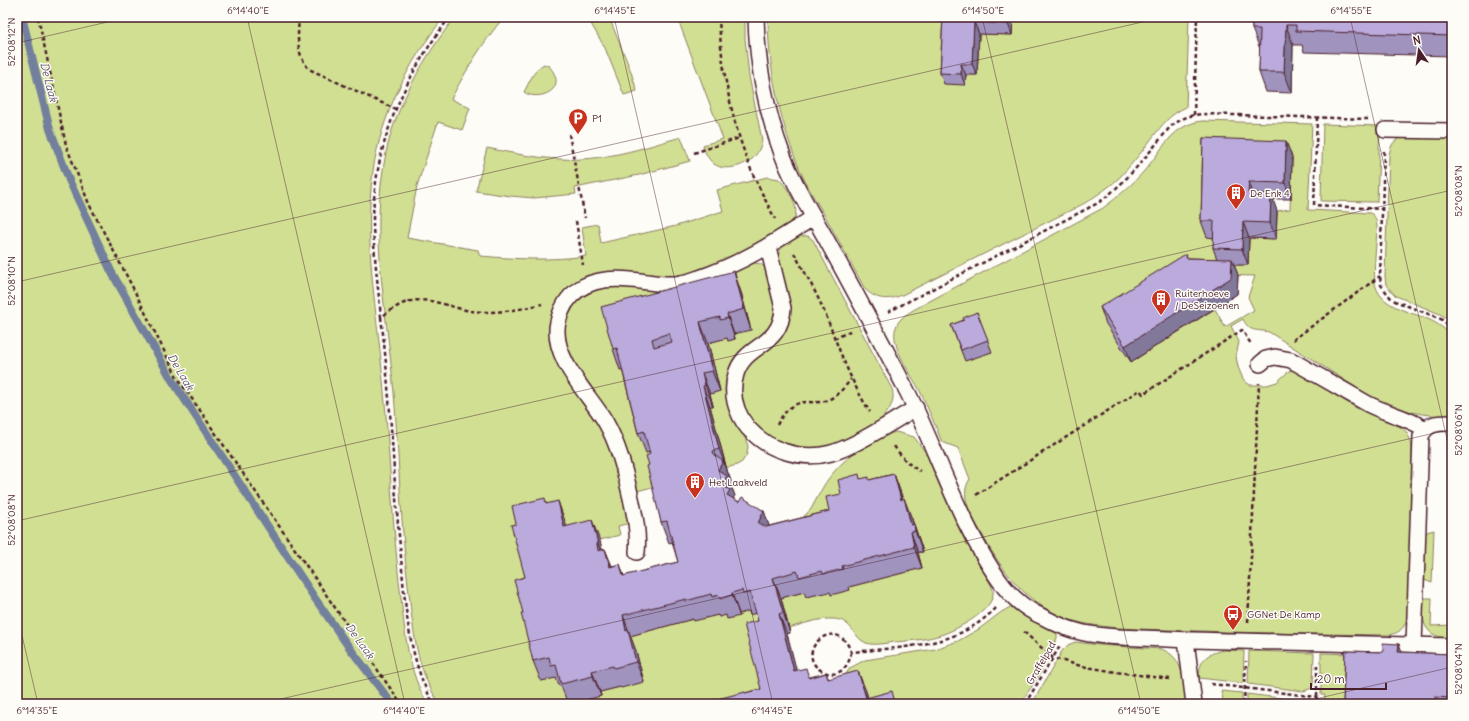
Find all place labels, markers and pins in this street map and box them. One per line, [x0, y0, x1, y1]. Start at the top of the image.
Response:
parking icon: P1 [567, 107, 589, 135]
place label: P1 [592, 112, 602, 125]
building icon: De Enk 4 [1225, 182, 1247, 210]
place label: De Enk 4 [1250, 187, 1290, 200]
place label: Ruiterhoeve / DeSeizoenen [1175, 287, 1240, 312]
building icon: Ruiterhoeve / DeSeizoenen [1150, 288, 1172, 316]
building icon: Het Laakveld [684, 471, 706, 499]
place label: Het Laakveld [709, 476, 768, 489]
bus stop icon: GGNet De Kamp [1222, 603, 1244, 631]
place label: GGNet De Kamp [1247, 608, 1321, 621]

